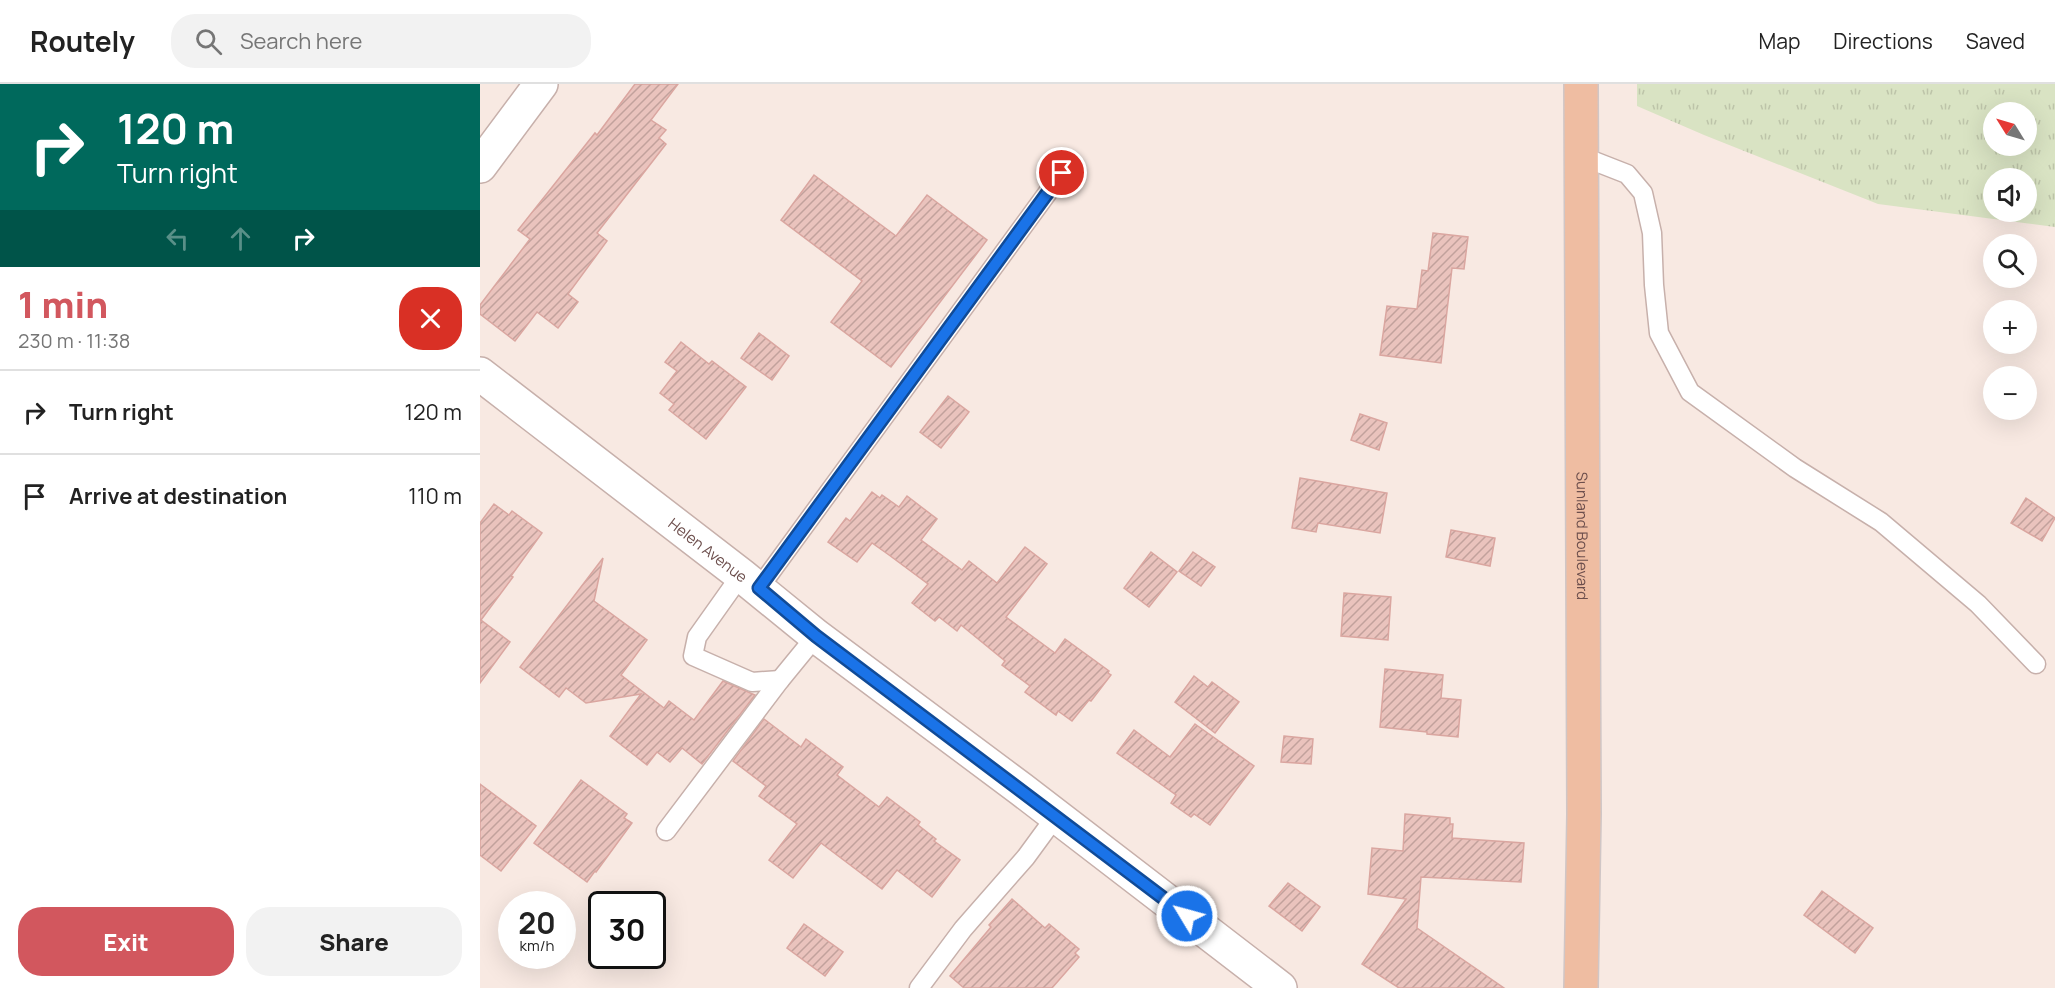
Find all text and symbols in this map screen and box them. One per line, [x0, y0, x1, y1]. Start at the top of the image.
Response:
search box [171, 14, 591, 68]
text: Routely [30, 22, 135, 60]
icon: search [192, 25, 225, 58]
text: Search here [240, 26, 362, 56]
text: Map [1759, 27, 1800, 55]
text: Directions [1833, 27, 1933, 55]
text: Saved [1966, 27, 2025, 55]
text: 120 m [117, 99, 234, 157]
north arrow [1983, 102, 2037, 156]
map controls [1983, 102, 2037, 420]
icon: right [18, 108, 96, 186]
pin [1036, 147, 1087, 198]
text: Turn right [117, 154, 238, 191]
icon: arrive [1045, 156, 1078, 189]
button: sound [1983, 168, 2037, 222]
icon: left [161, 222, 194, 255]
icon: ahead [224, 222, 257, 255]
icon: right [287, 222, 320, 255]
button: search [1983, 234, 2037, 288]
text: 1 min [18, 280, 108, 329]
button: close [399, 287, 462, 350]
button: + [1983, 300, 2037, 354]
text: 230 m · 11:38 [18, 327, 130, 354]
button: − [1983, 366, 2037, 420]
icon: right [18, 396, 51, 429]
text: Turn right [69, 397, 174, 427]
text: 120 m [404, 397, 462, 427]
street label: Sunland Boulevard [1572, 472, 1594, 600]
icon: arrive [18, 480, 51, 513]
text: Arrive at destination [69, 481, 287, 511]
text: 110 m [408, 481, 462, 511]
street label: Helen Avenue [664, 513, 752, 587]
position arrow [1155, 884, 1219, 948]
speed limit sign: 30 [588, 891, 666, 969]
text: 20 [518, 902, 556, 943]
button: Exit [18, 907, 234, 976]
button: Share [246, 907, 462, 976]
text: km/h [520, 935, 554, 956]

